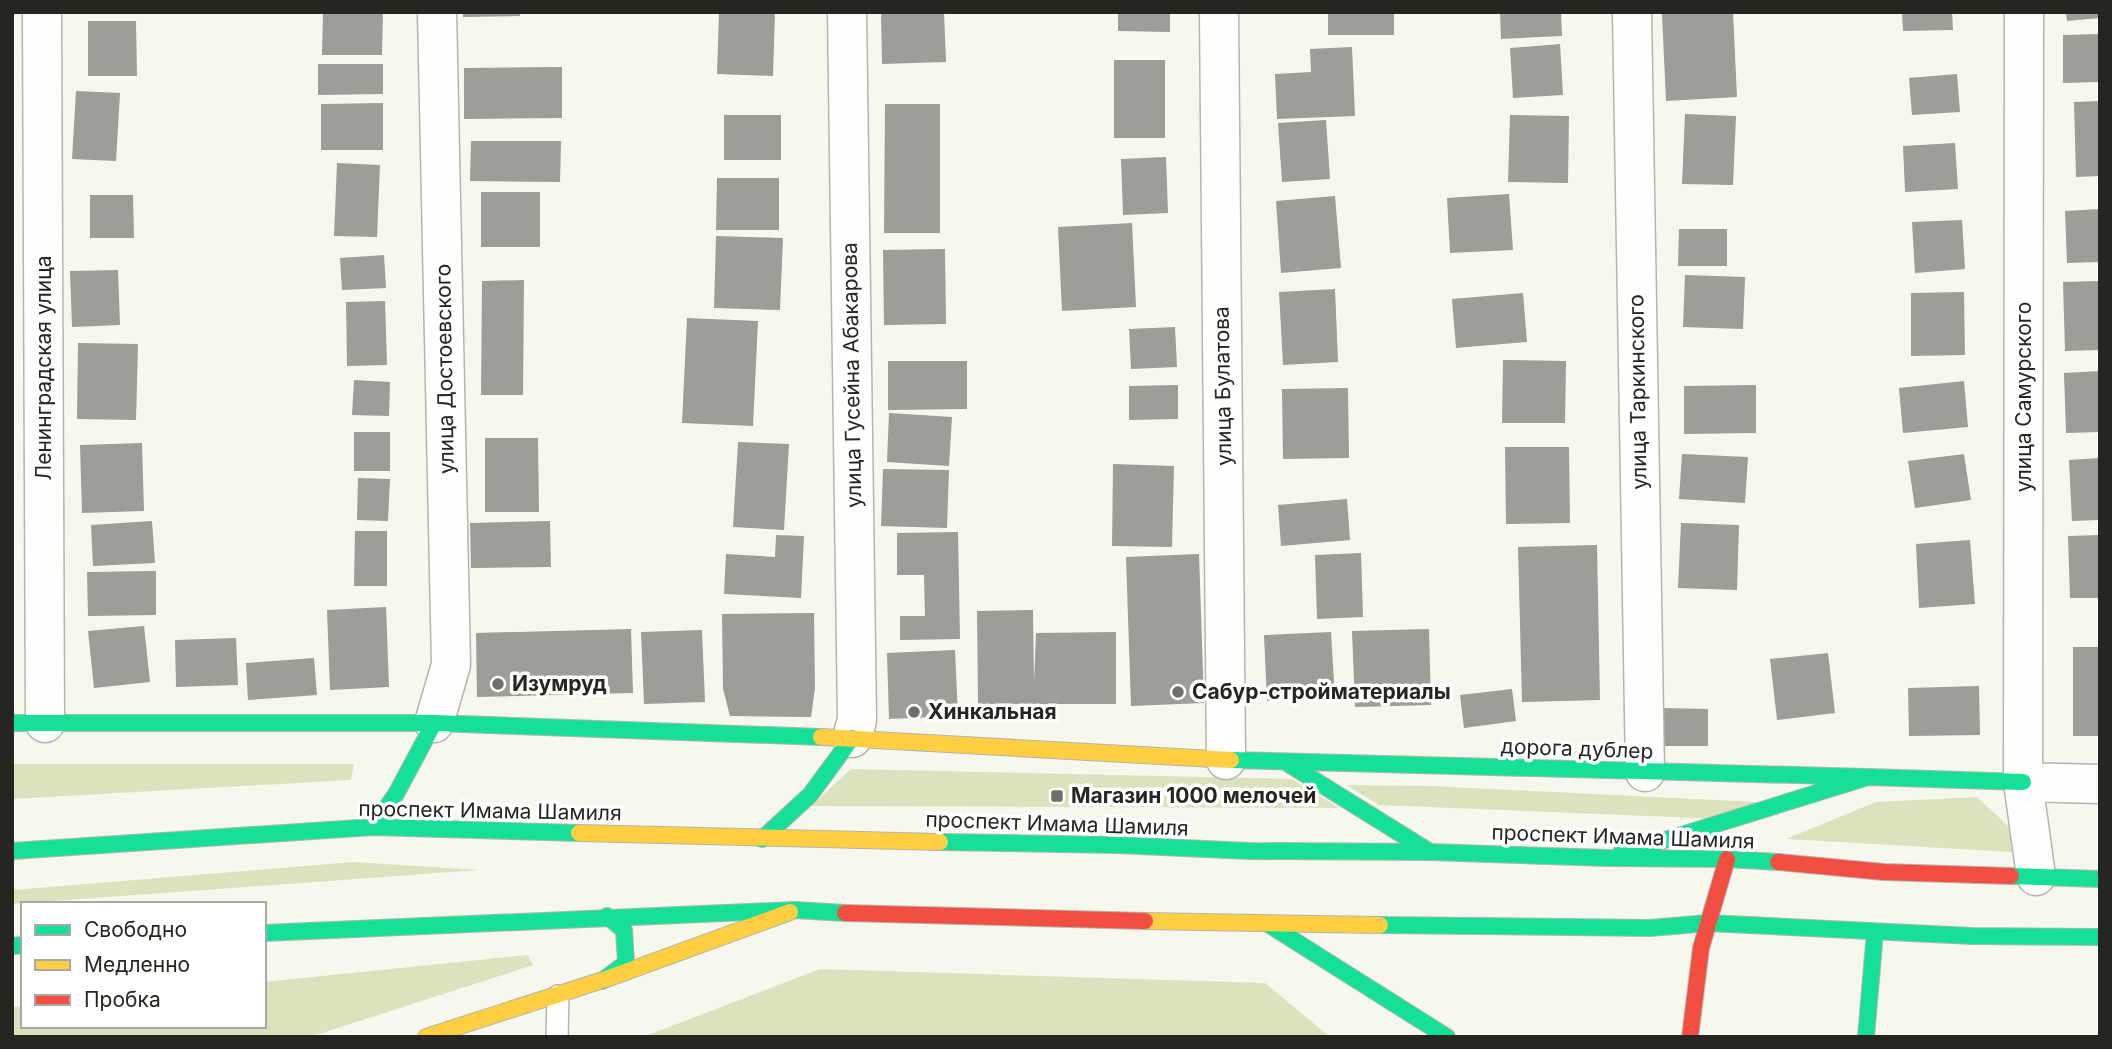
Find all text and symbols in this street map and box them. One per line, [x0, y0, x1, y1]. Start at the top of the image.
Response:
street label: улица Гусейна Абакарова [837, 242, 866, 508]
street label: Ленинградская улица [31, 255, 56, 481]
street label: улица Достоевского [430, 264, 459, 474]
street label: улица Таркинского [1623, 294, 1652, 490]
street label: улица Самурского [2011, 302, 2036, 492]
street label: улица Булатова [1209, 306, 1236, 466]
place label: Изумруд [512, 671, 607, 696]
marker: Изумруд [490, 676, 506, 692]
place label: Сабур-стройматериалы [1192, 679, 1451, 704]
marker: Сабур-стройматериалы [1170, 684, 1186, 700]
place label: Хинкальная [928, 699, 1057, 724]
marker: Хинкальная [906, 704, 922, 720]
street label: дорога дублер [1500, 733, 1654, 764]
place label: Магазин 1000 мелочей [1071, 783, 1316, 808]
marker: Магазин 1000 мелочей [1049, 788, 1065, 804]
street label: проспект Имама Шамиля [358, 796, 622, 825]
street label: проспект Имама Шамиля [925, 806, 1189, 841]
street label: проспект Имама Шамиля [1491, 819, 1755, 854]
legend [21, 902, 266, 1028]
text: Свободно [84, 917, 187, 942]
text: Медленно [84, 952, 190, 977]
text: Пробка [84, 987, 161, 1012]

